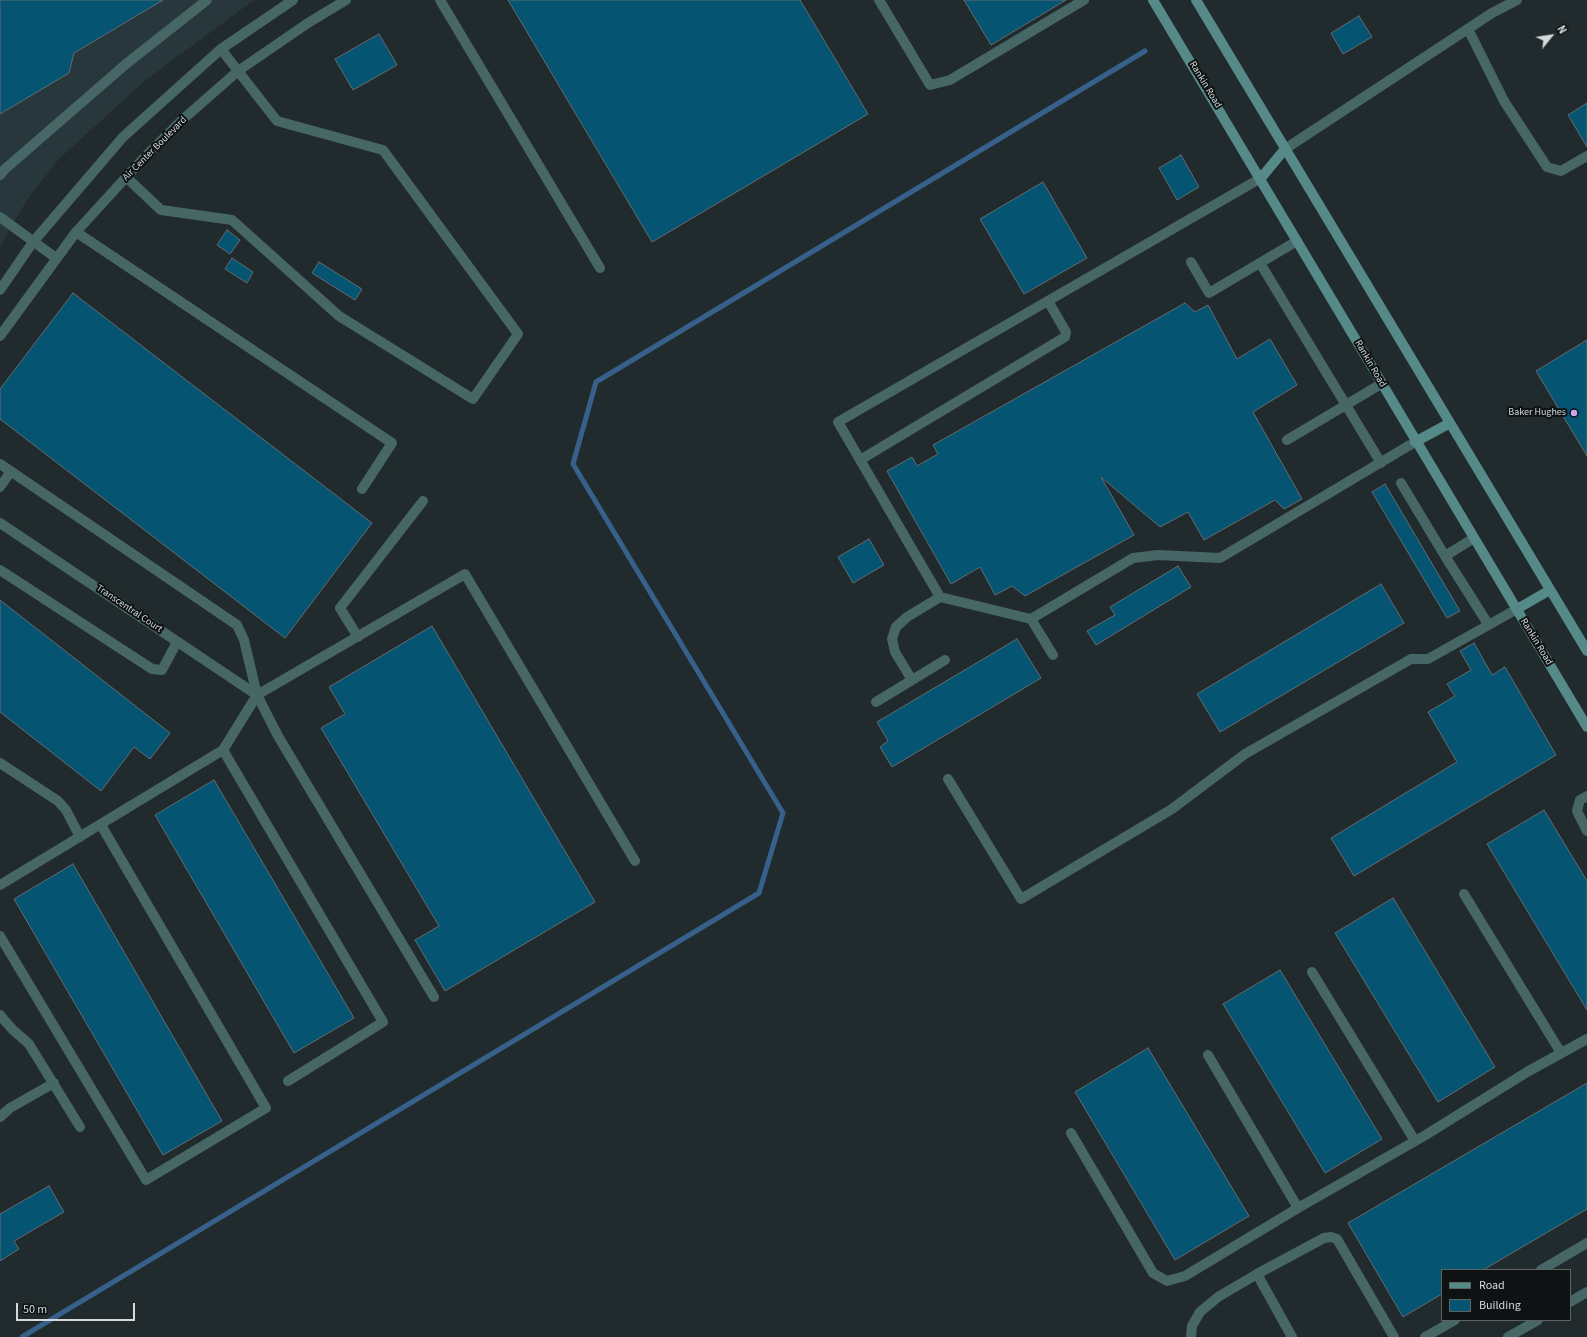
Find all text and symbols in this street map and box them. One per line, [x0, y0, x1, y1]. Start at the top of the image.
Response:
north arrow [1531, 16, 1571, 56]
text: N [1553, 23, 1570, 37]
street label: Rankin Road [1186, 59, 1224, 111]
street label: Air Center Boulevard [120, 114, 190, 184]
street label: Rankin Road [1352, 338, 1388, 390]
place label: Baker Hughes [1508, 407, 1566, 419]
marker: Baker Hughes [1569, 408, 1579, 418]
street label: Transcentral Court [94, 582, 164, 636]
street label: Rankin Road [1517, 616, 1555, 668]
legend [1441, 1269, 1571, 1321]
text: Road [1479, 1277, 1505, 1294]
scale bar [18, 1295, 137, 1321]
text: Building [1479, 1297, 1521, 1314]
text: 50 m [23, 1301, 47, 1318]

